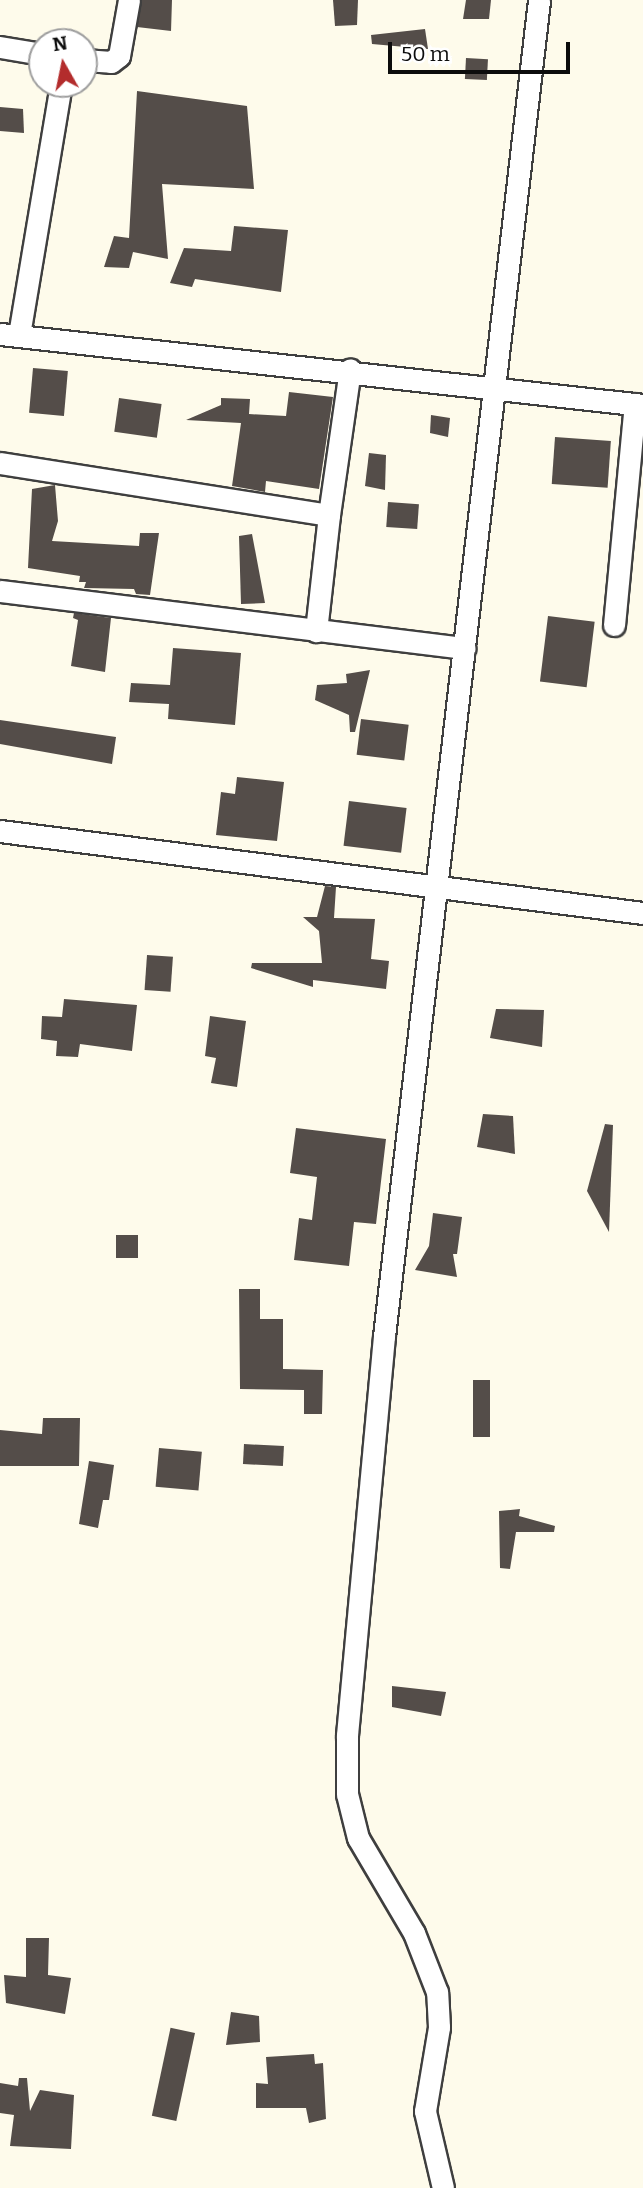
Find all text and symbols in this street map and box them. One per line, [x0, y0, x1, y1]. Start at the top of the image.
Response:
north arrow [28, 28, 98, 98]
scale bar [391, 28, 573, 72]
text: N [51, 31, 69, 56]
text: 50 m [401, 41, 450, 67]

